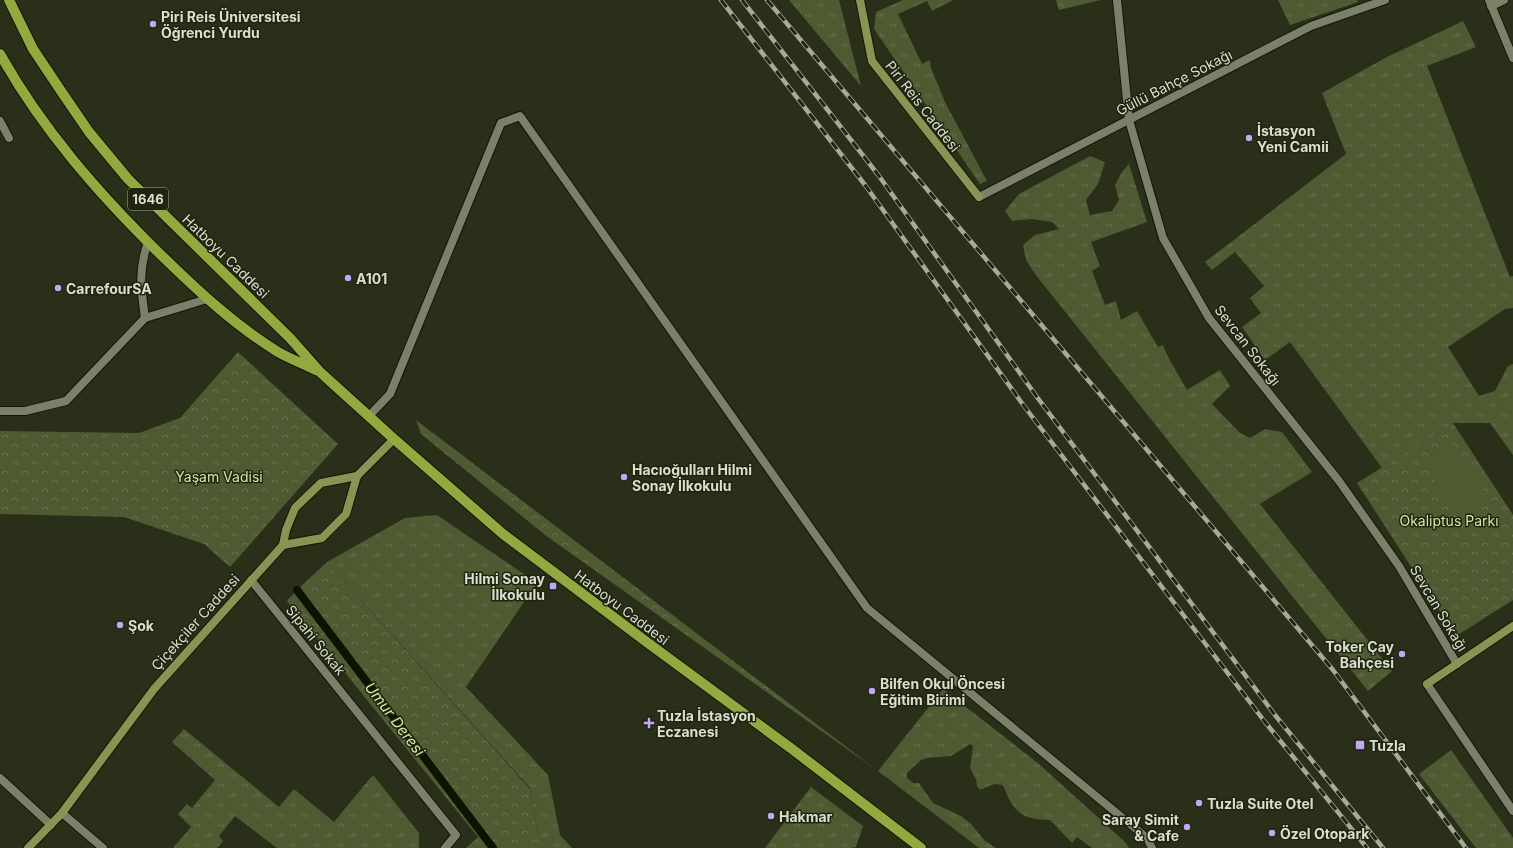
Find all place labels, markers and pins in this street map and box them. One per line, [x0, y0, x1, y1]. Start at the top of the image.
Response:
place label: Piri Reis Üniversitesi Öğrenci Yurdu [161, 8, 301, 41]
marker: Piri Reis Üniversitesi Öğrenci Yurdu [148, 19, 158, 29]
place label: İstasyon Yeni Camii [1257, 121, 1329, 155]
marker: İstasyon Yeni Camii [1244, 133, 1254, 143]
place label: A101 [356, 270, 387, 287]
marker: A101 [343, 273, 353, 283]
place label: CarrefourSA [66, 280, 152, 297]
marker: CarrefourSA [53, 283, 63, 293]
place label: Hacıoğulları Hilmi Sonay İlkokulu [632, 461, 752, 494]
marker: Hacıoğulları Hilmi Sonay İlkokulu [619, 472, 629, 482]
place label: Hilmi Sonay İlkokulu [464, 570, 546, 603]
marker: Hilmi Sonay İlkokulu [548, 581, 558, 591]
place label: Şok [128, 617, 155, 634]
marker: Şok [115, 620, 125, 630]
place label: Toker Çay Bahçesi [1325, 638, 1395, 671]
marker: Toker Çay Bahçesi [1397, 649, 1407, 659]
place label: Bilfen Okul Öncesi Eğitim Birimi [880, 675, 1005, 708]
marker: Bilfen Okul Öncesi Eğitim Birimi [867, 686, 877, 696]
place label: Tuzla İstasyon Eczanesi [657, 706, 756, 740]
marker: Tuzla İstasyon Eczanesi [644, 718, 654, 728]
place label: Tuzla [1369, 737, 1406, 754]
marker: Tuzla [1354, 739, 1366, 751]
place label: Tuzla Suite Otel [1207, 795, 1314, 812]
marker: Tuzla Suite Otel [1194, 798, 1204, 808]
place label: Hakmar [779, 808, 833, 825]
marker: Hakmar [766, 811, 776, 821]
place label: Saray Simit & Cafe [1102, 811, 1179, 844]
marker: Saray Simit & Cafe [1182, 822, 1192, 832]
place label: Özel Otopark [1280, 825, 1370, 842]
marker: Özel Otopark [1267, 828, 1277, 838]

